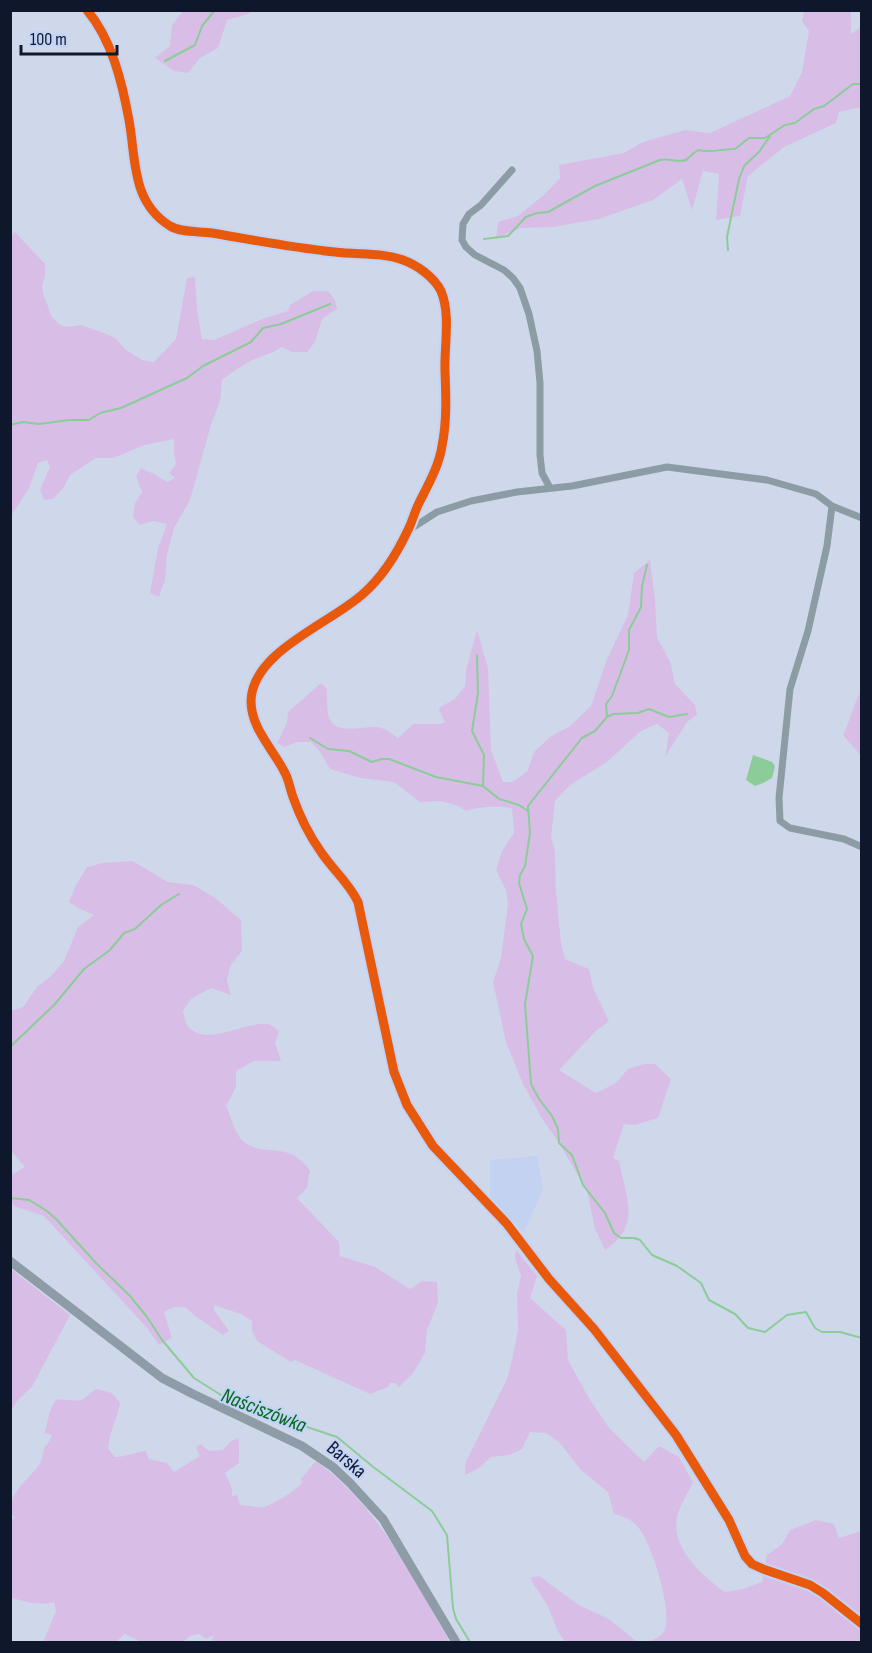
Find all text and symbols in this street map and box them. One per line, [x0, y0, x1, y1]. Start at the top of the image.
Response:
scale bar [21, 18, 117, 56]
text: 100 m [30, 29, 67, 50]
water label: Naściszówka [218, 1383, 310, 1438]
street label: Barska [322, 1436, 371, 1483]

